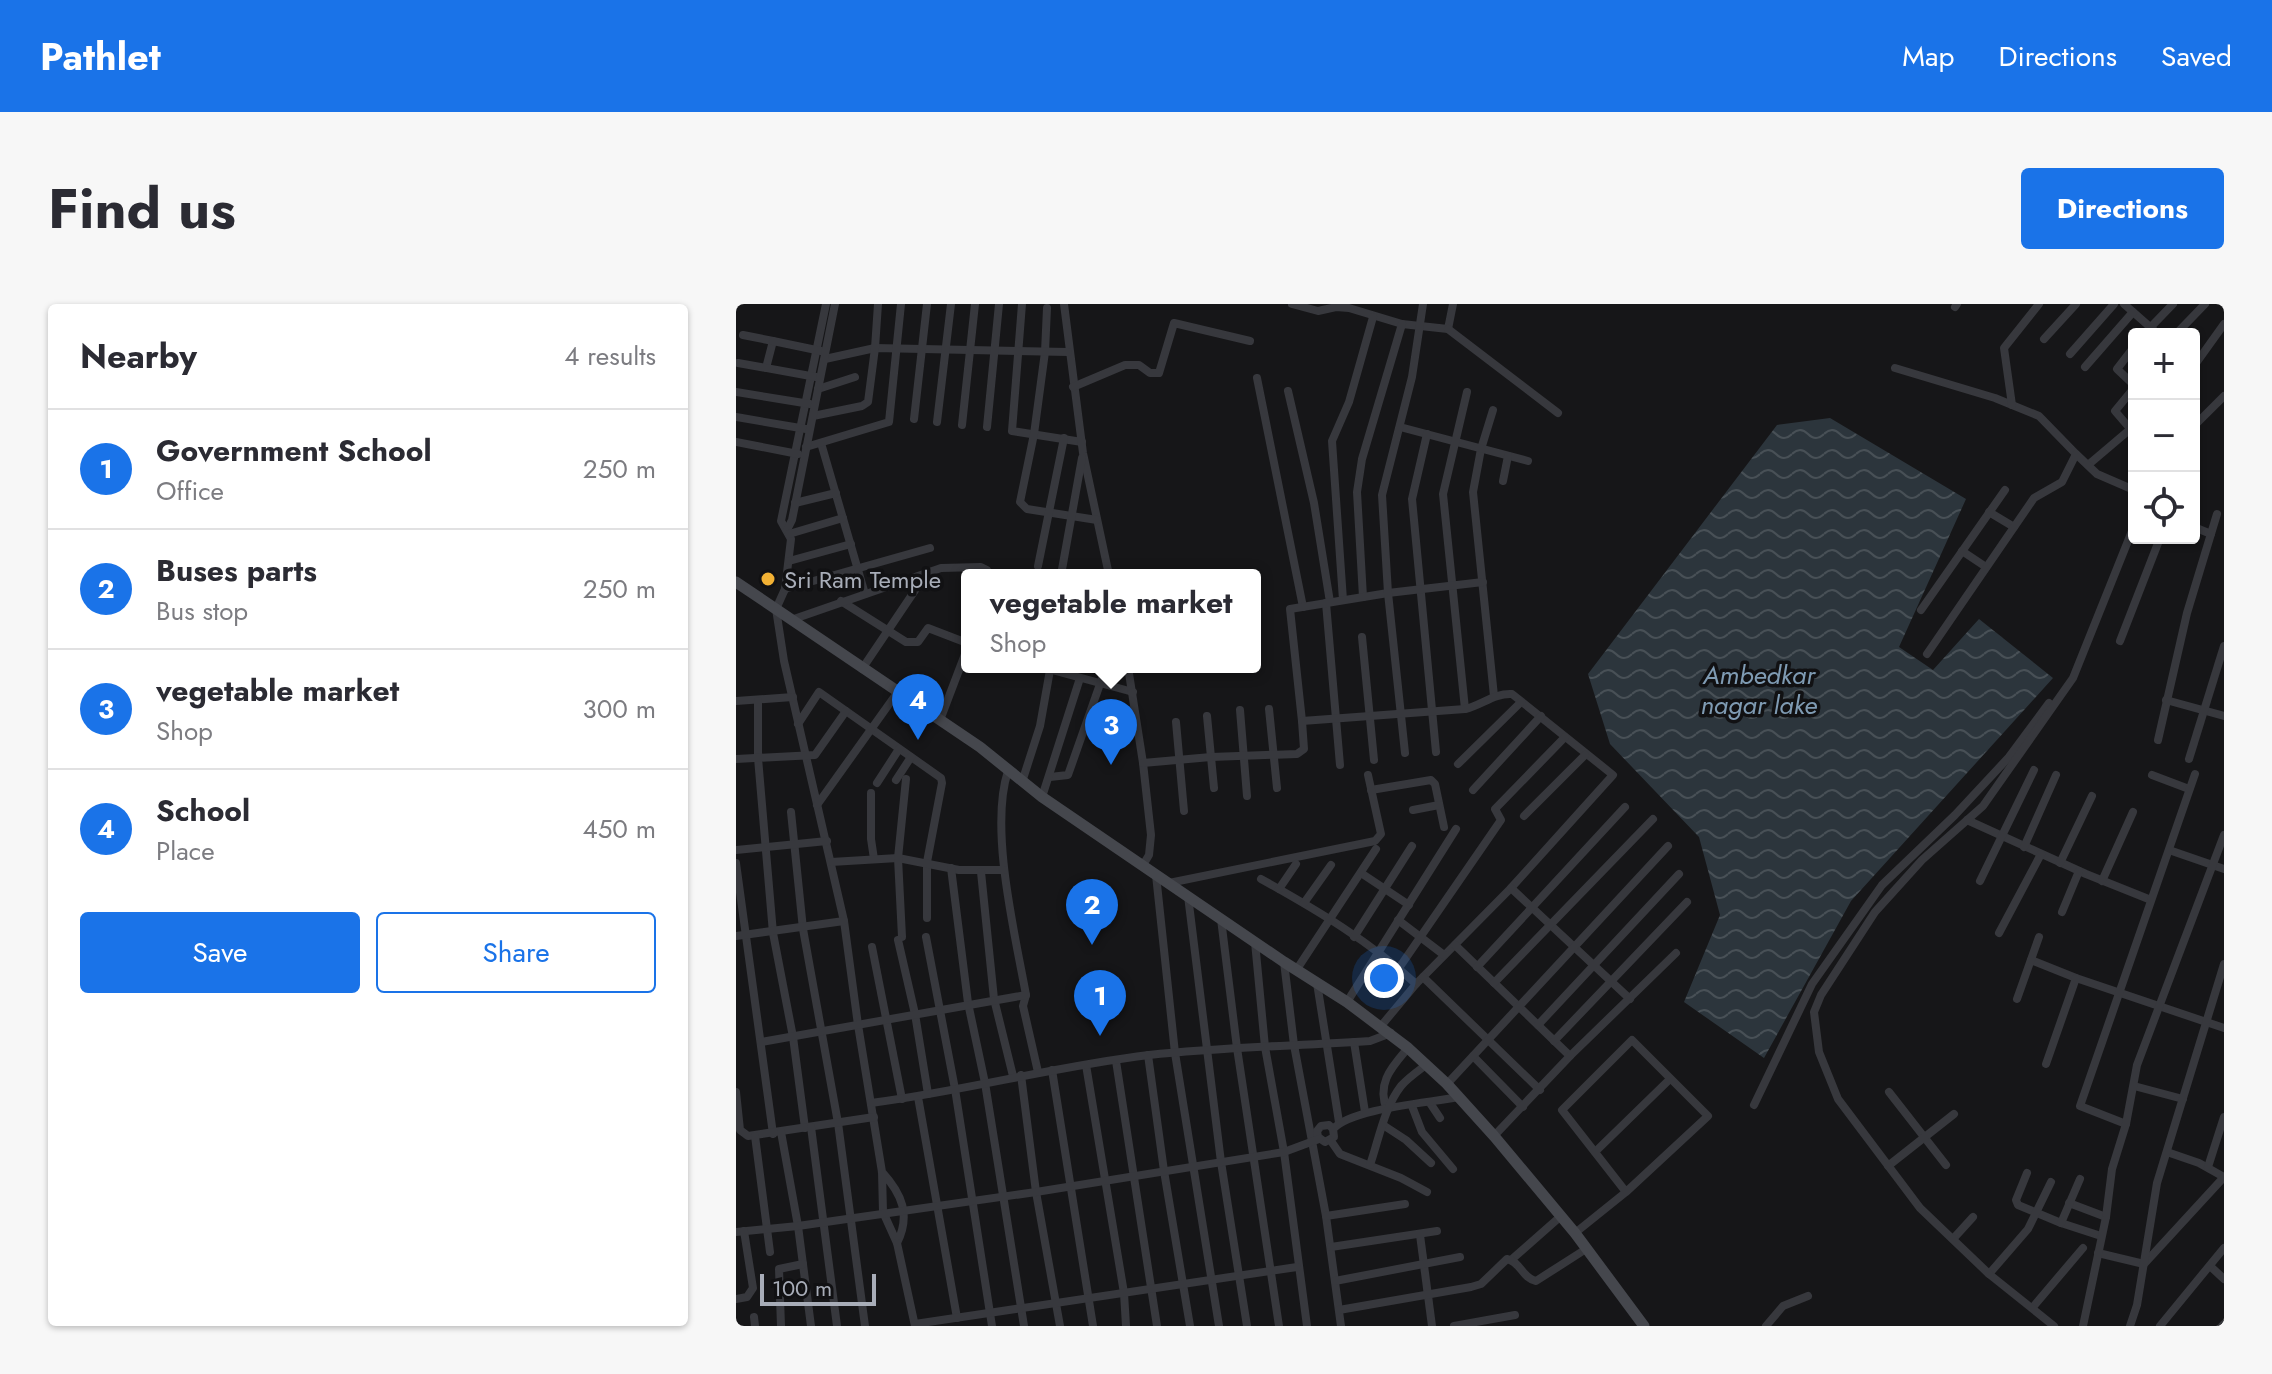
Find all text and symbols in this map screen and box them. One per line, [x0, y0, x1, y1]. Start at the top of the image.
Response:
text: Pathlet [40, 29, 161, 84]
text: Map [1902, 36, 1954, 77]
text: Directions [1998, 36, 2117, 77]
text: Saved [2161, 36, 2232, 77]
text: Find us [48, 168, 236, 249]
button: Directions [2021, 168, 2224, 249]
map controls [2128, 328, 2200, 544]
button: + [2128, 328, 2200, 400]
text: Nearby [80, 332, 197, 381]
text: 4 results [564, 337, 656, 375]
button: − [2128, 400, 2200, 472]
text: Government School [156, 429, 432, 472]
text: 1 [99, 450, 113, 488]
text: 250 m [583, 450, 656, 488]
text: Office [156, 472, 224, 510]
button: locate [2128, 472, 2200, 544]
text: Buses parts [156, 549, 317, 592]
place label: Sri Ram Temple [784, 562, 941, 597]
popup [961, 569, 1261, 673]
text: 2 [97, 570, 115, 608]
text: 250 m [583, 570, 656, 608]
marker: Sri Ram Temple [759, 570, 777, 588]
text: vegetable market [989, 581, 1233, 624]
text: Bus stop [156, 592, 248, 630]
text: Shop [989, 624, 1046, 662]
water label: Ambedkar nagar lake [1701, 656, 1817, 724]
text: vegetable market [156, 669, 399, 712]
pin: 4 [892, 674, 944, 740]
text: 3 [98, 690, 114, 728]
text: 300 m [583, 690, 656, 728]
pin: 3 [1085, 699, 1137, 765]
text: Shop [156, 712, 213, 750]
text: School [156, 789, 250, 832]
text: 4 [97, 810, 115, 848]
text: 450 m [582, 810, 656, 848]
text: Place [156, 832, 215, 870]
pin: 2 [1066, 879, 1118, 945]
button: Save [80, 912, 360, 993]
button: Share [376, 912, 656, 993]
your location [1364, 958, 1404, 998]
pin: 1 [1074, 970, 1126, 1036]
scale bar [760, 1270, 876, 1306]
text: 100 m [772, 1272, 832, 1304]

